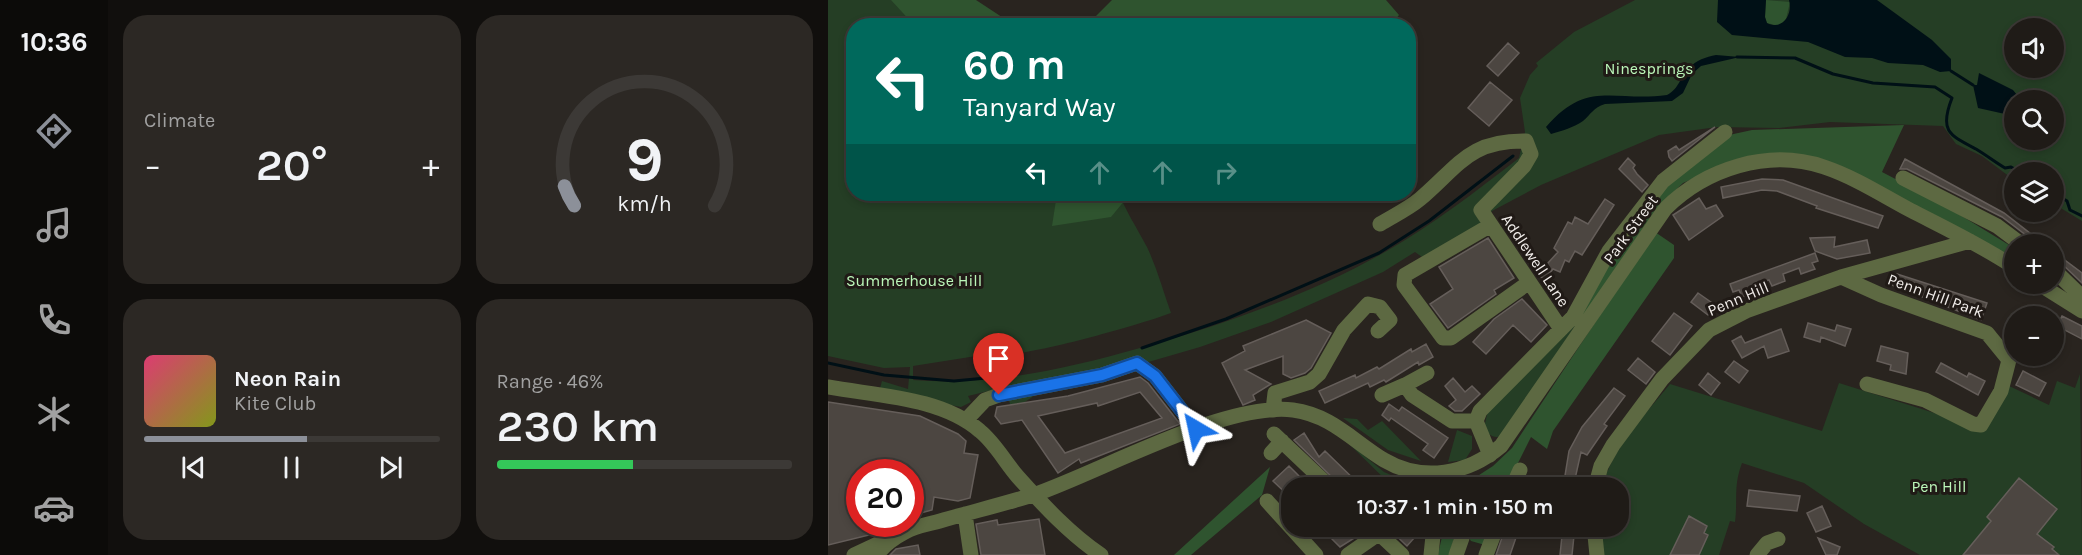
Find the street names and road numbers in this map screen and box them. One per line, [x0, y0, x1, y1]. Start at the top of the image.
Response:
street label: Park Street [1599, 191, 1662, 267]
street label: Addlewell Lane [1498, 210, 1574, 310]
street label: Penn Hill Park [1885, 269, 1986, 322]
street label: Penn Hill [1705, 277, 1772, 320]

